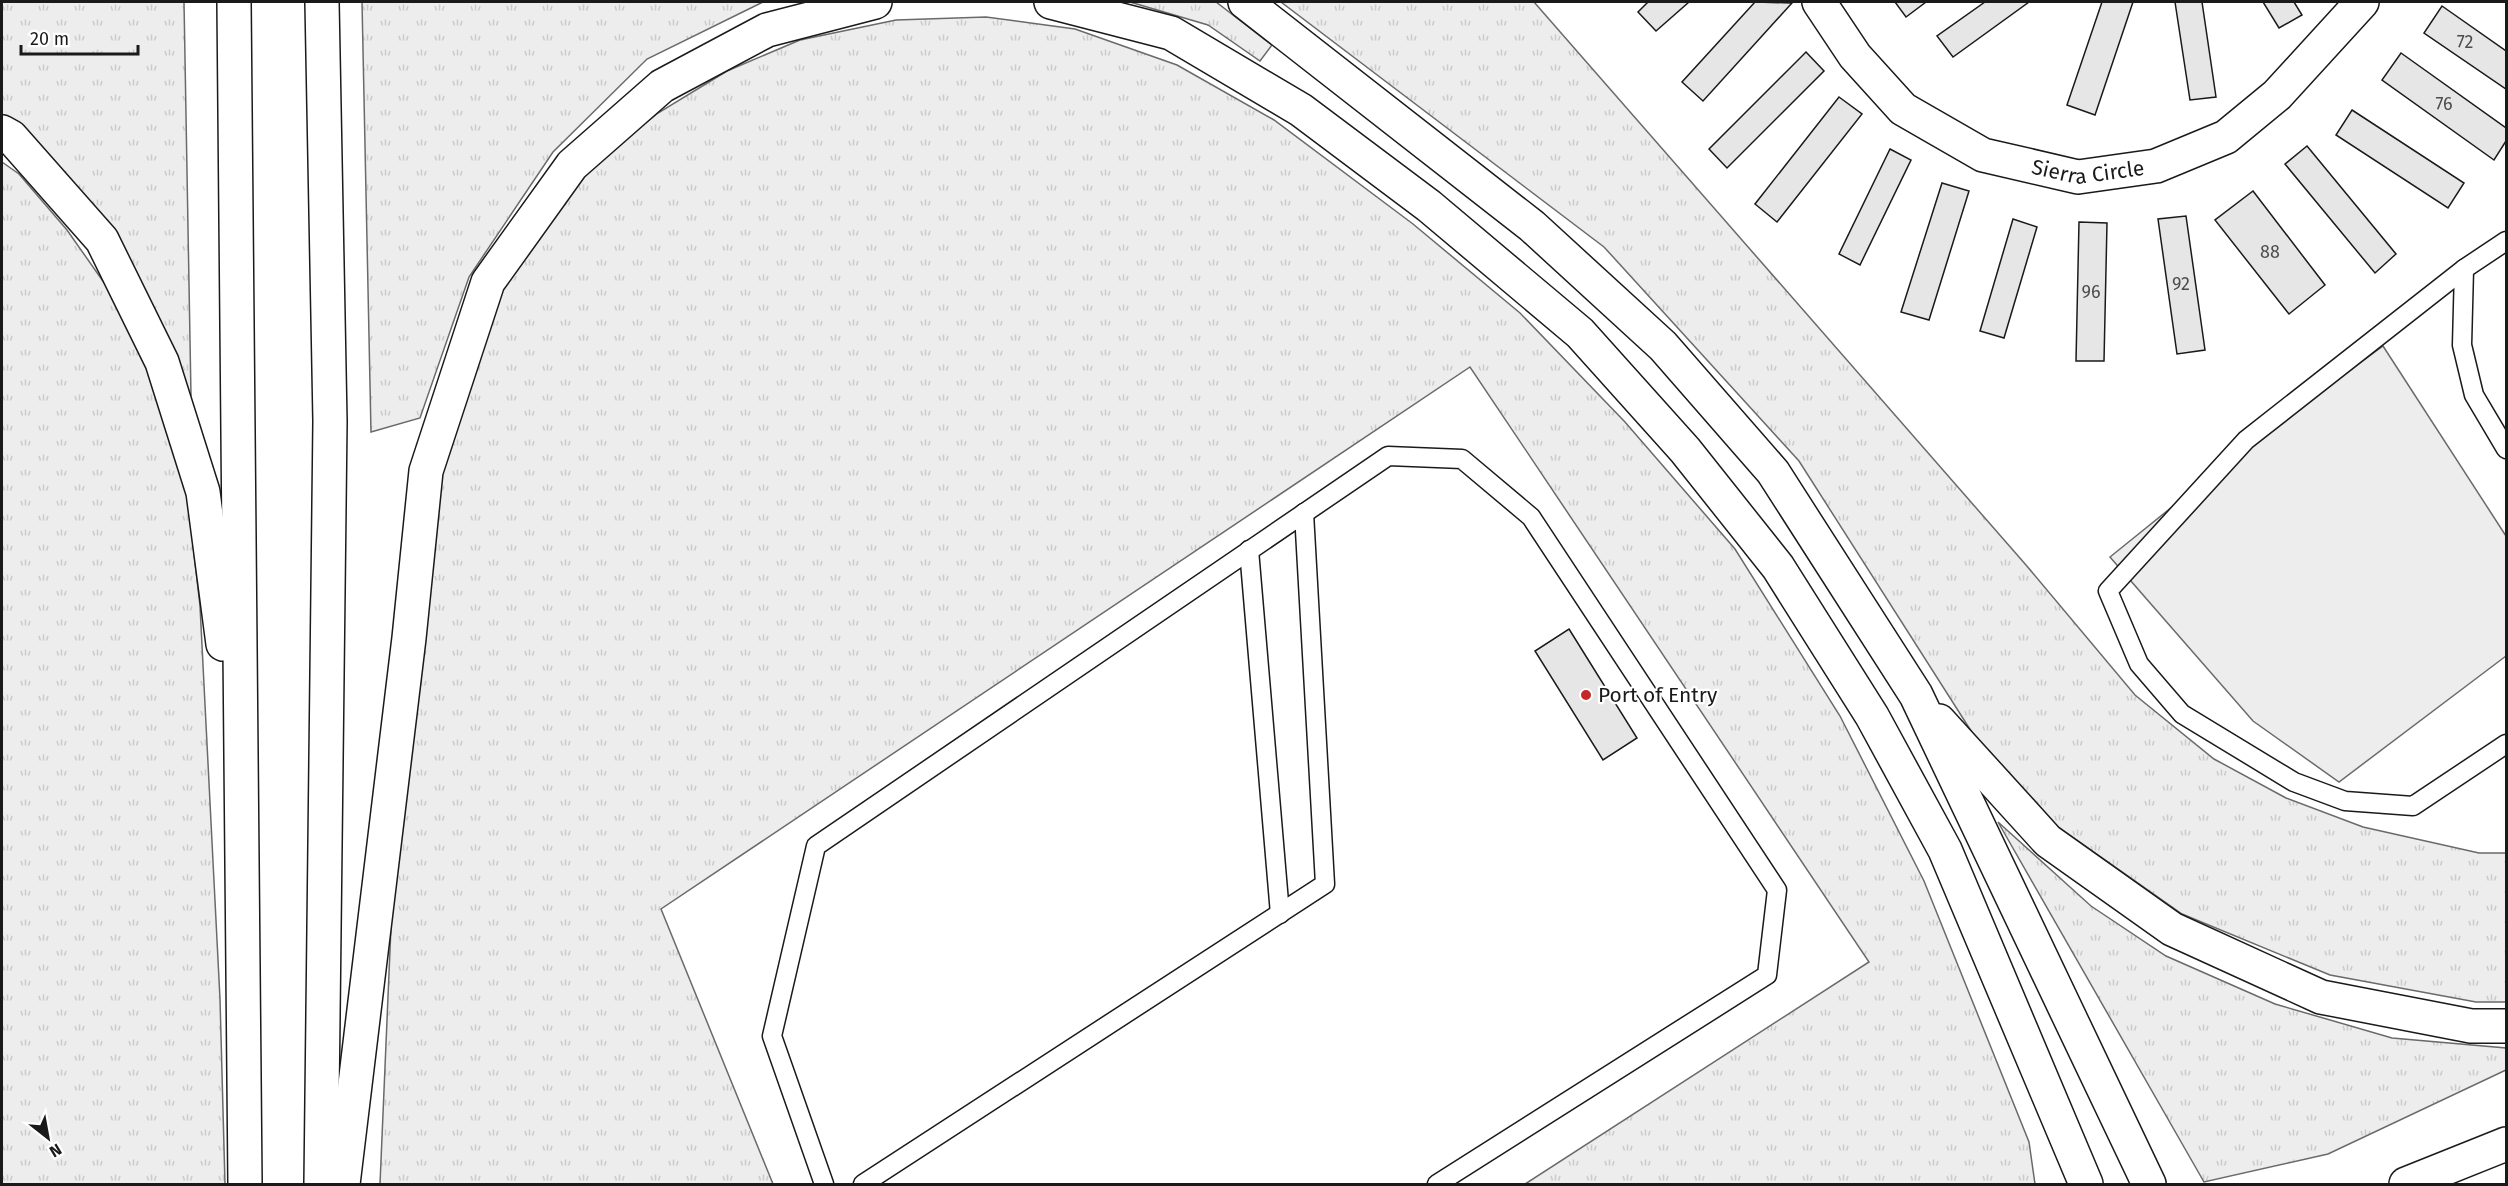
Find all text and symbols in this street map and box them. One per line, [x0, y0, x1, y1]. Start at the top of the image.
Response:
scale bar [21, 18, 138, 56]
text: 20 m [30, 28, 69, 50]
house number: 72 [2457, 31, 2473, 53]
house number: 76 [2435, 93, 2453, 115]
street label: Sierra Circle [2029, 154, 2146, 190]
house number: 88 [2260, 241, 2280, 263]
house number: 92 [2172, 273, 2190, 295]
house number: 96 [2081, 281, 2101, 303]
place label: Port of Entry [1598, 682, 1718, 708]
marker: Port of Entry [1579, 688, 1593, 702]
north arrow [18, 1108, 78, 1168]
text: N [46, 1140, 65, 1161]

